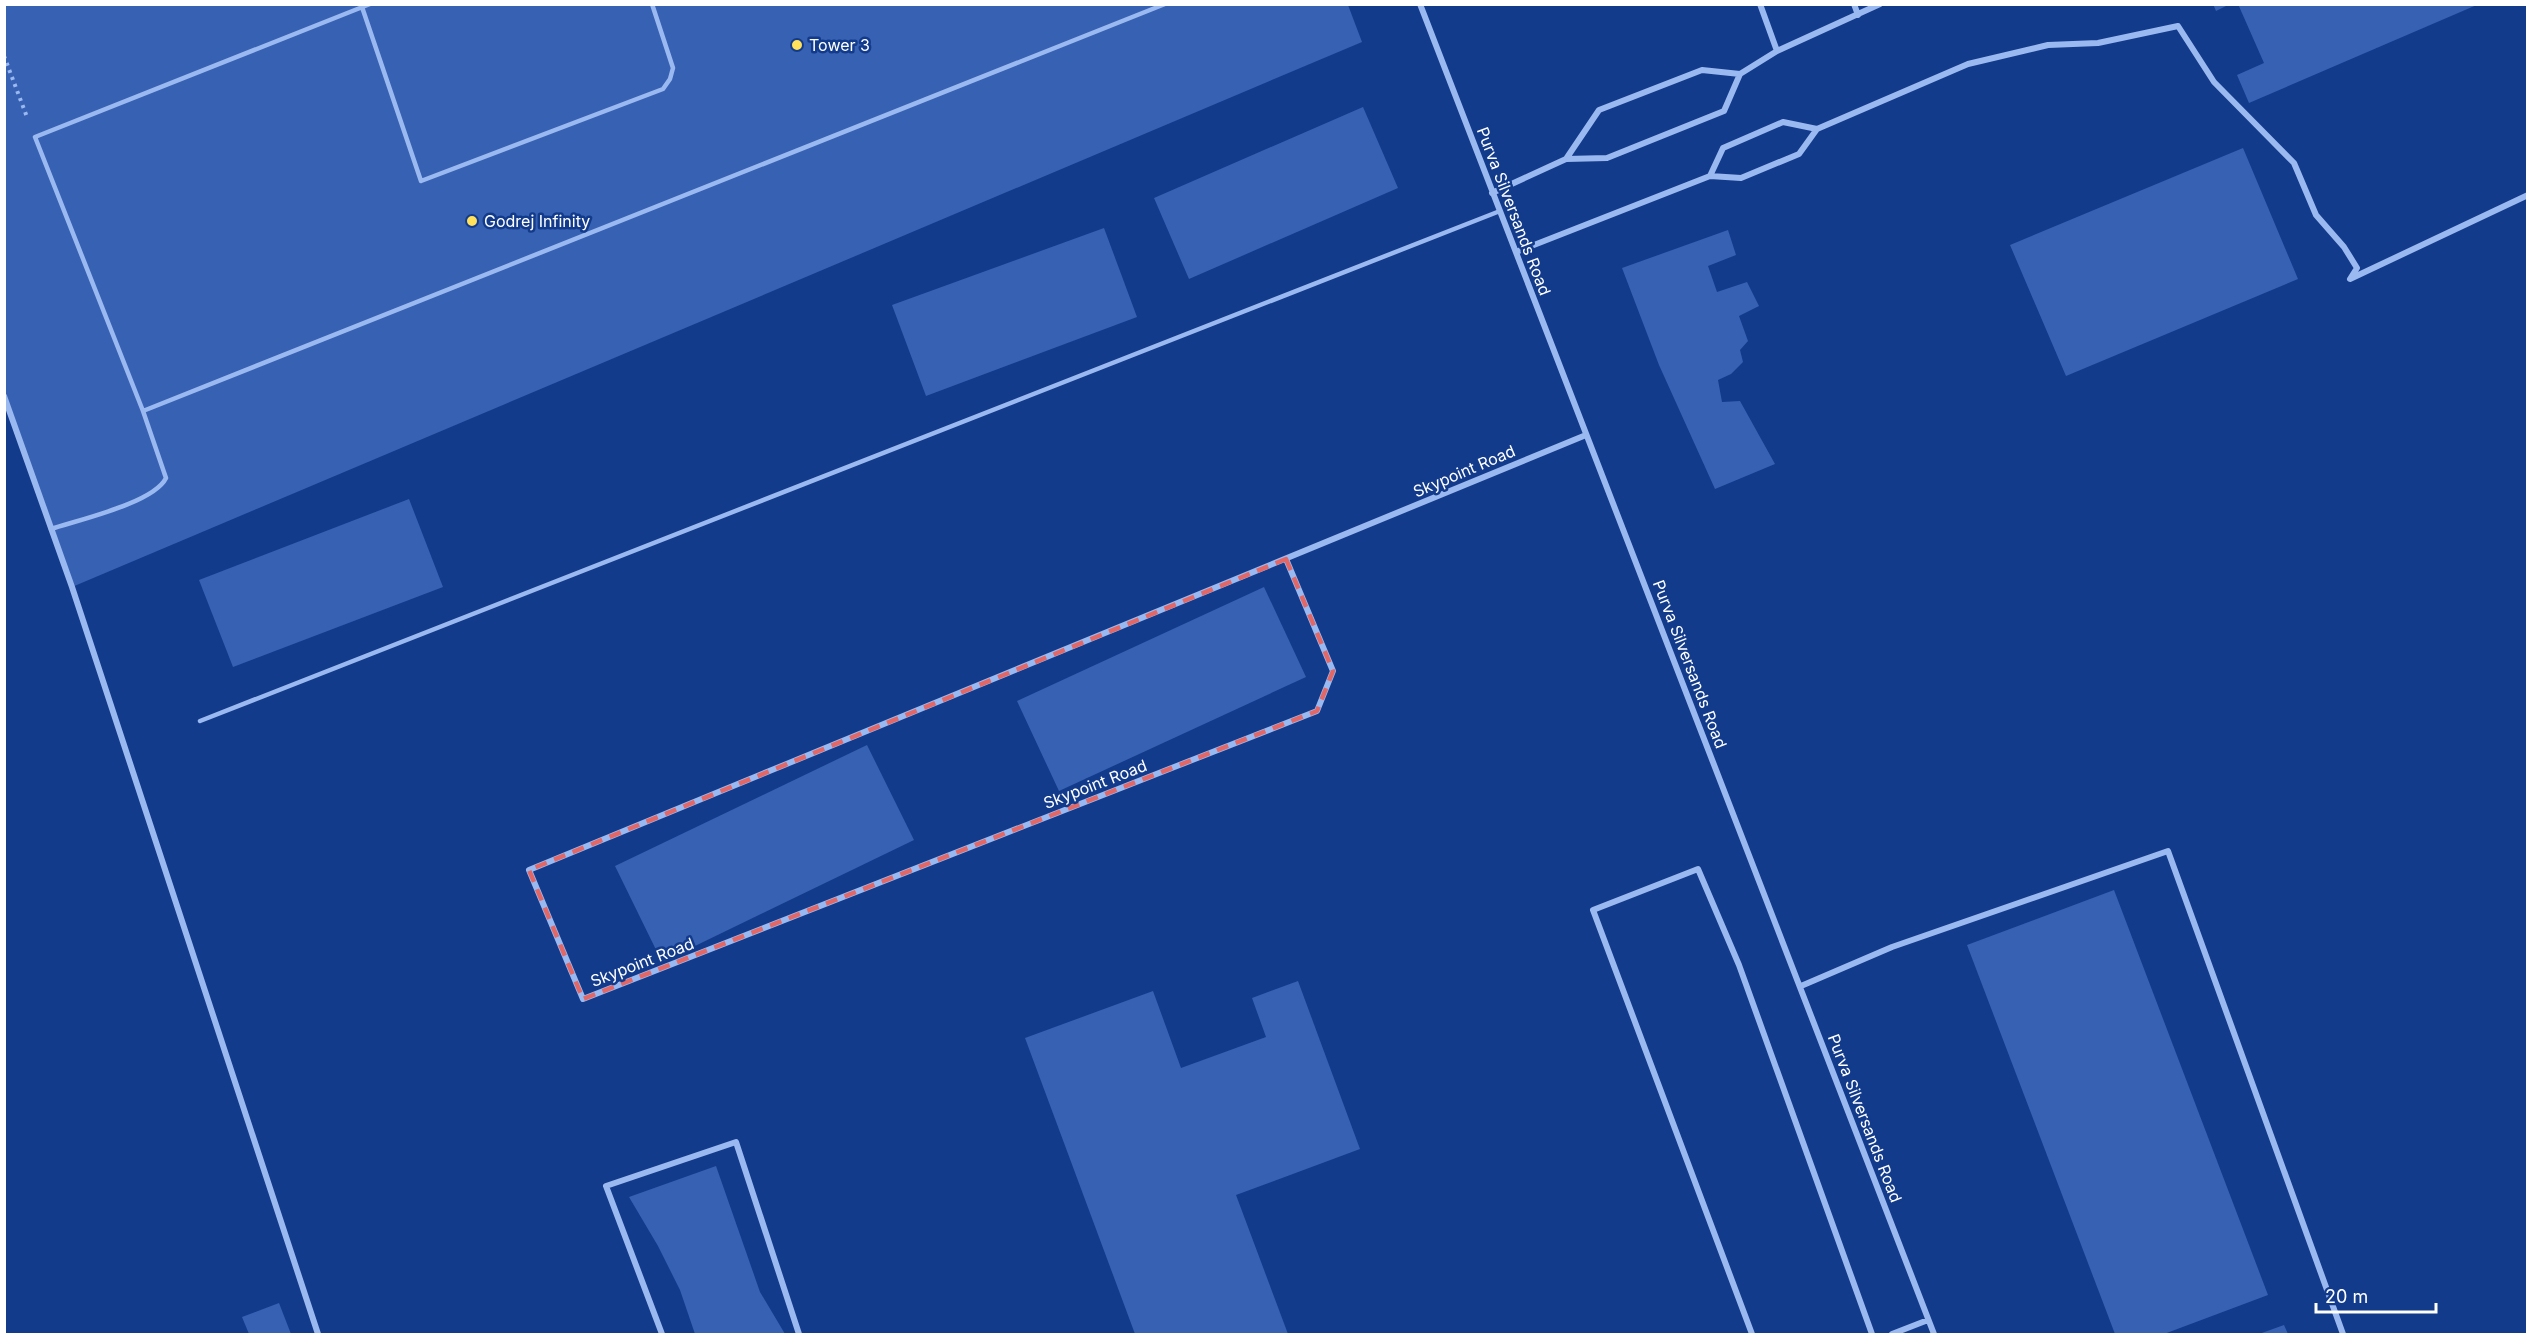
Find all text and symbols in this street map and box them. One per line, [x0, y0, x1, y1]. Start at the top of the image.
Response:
place label: Tower 3 [809, 35, 870, 55]
marker: Tower 3 [790, 38, 804, 52]
street label: Purva Silversands Road [1473, 124, 1555, 298]
place label: Godrej Infinity [484, 211, 590, 231]
marker: Godrej Infinity [465, 214, 479, 228]
street label: Skypoint Road [1410, 440, 1518, 502]
street label: Purva Silversands Road [1649, 577, 1731, 751]
street label: Skypoint Road [1040, 755, 1150, 813]
street label: Skypoint Road [587, 933, 697, 991]
street label: Purva Silversands Road [1824, 1031, 1906, 1205]
scale bar [2316, 1276, 2436, 1314]
text: 20 m [2325, 1286, 2368, 1307]

